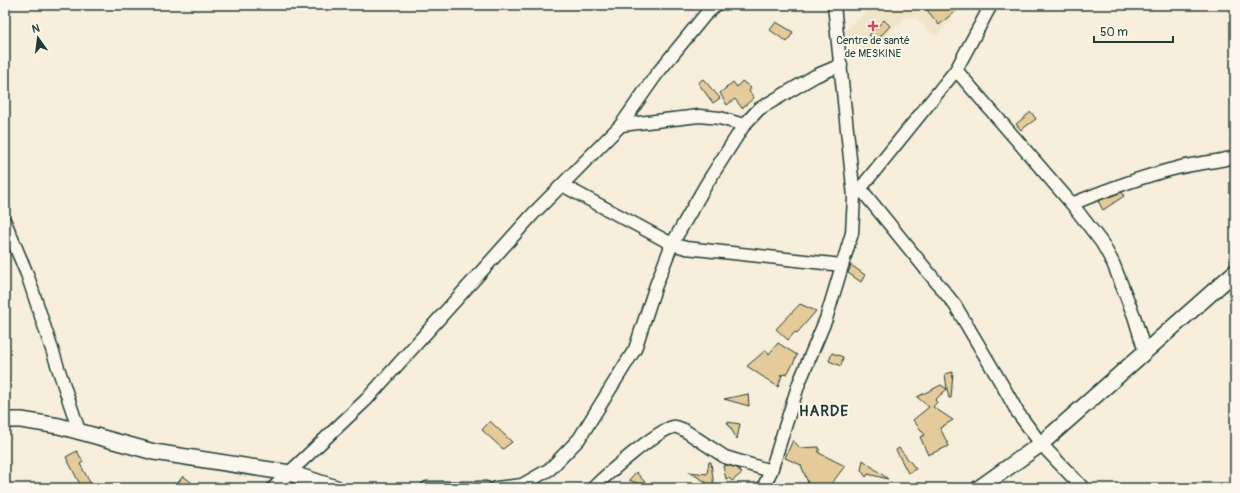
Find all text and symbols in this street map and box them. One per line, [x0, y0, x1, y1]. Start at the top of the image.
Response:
north arrow [18, 18, 58, 58]
scale bar [1094, 18, 1173, 44]
marker: Centre de santé de MESKINE [867, 20, 879, 32]
text: N [31, 21, 41, 36]
text: 50 m [1100, 25, 1128, 40]
place label: Centre de santé de MESKINE [836, 34, 910, 60]
district label: HARDE [799, 402, 849, 421]

